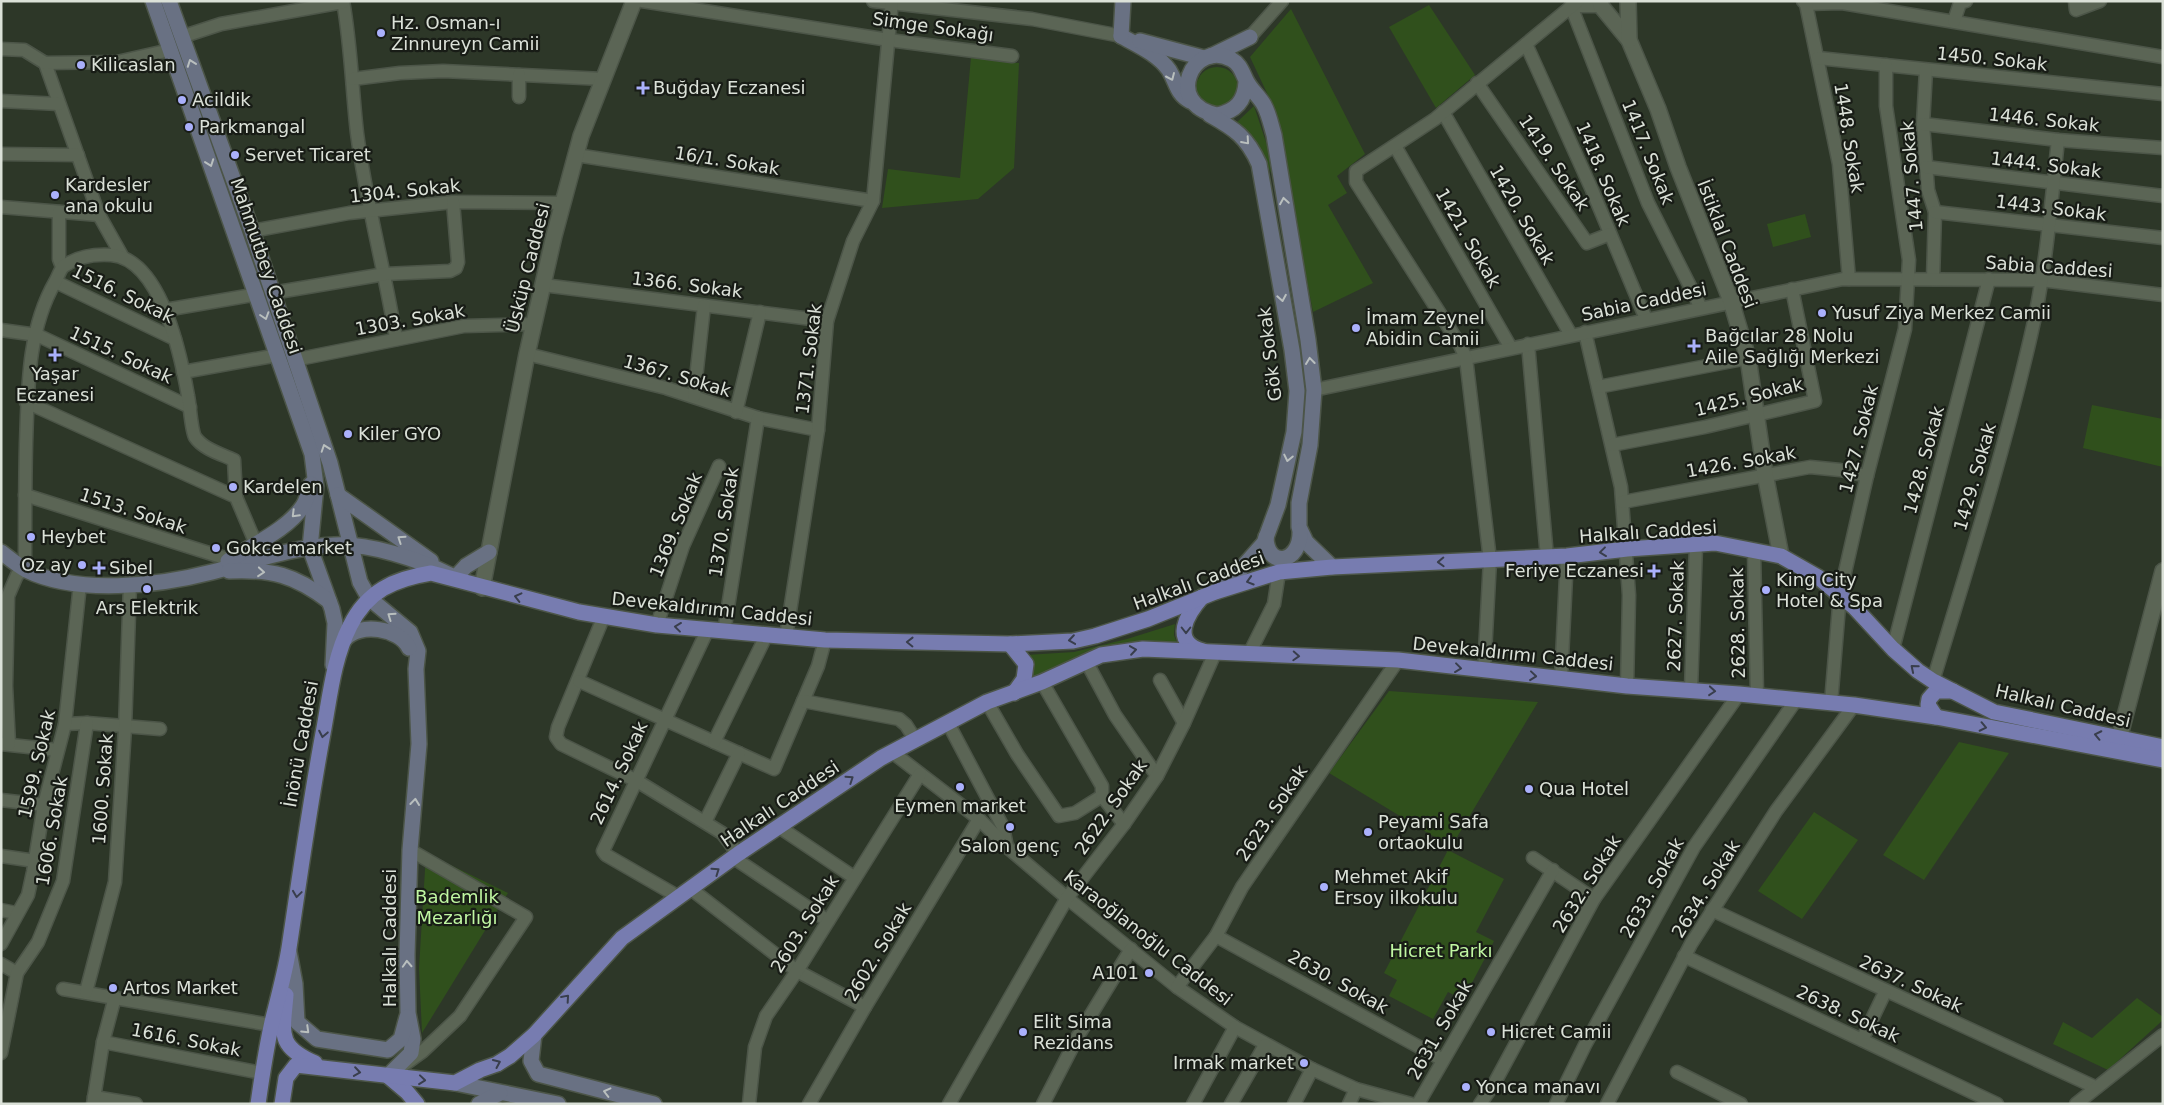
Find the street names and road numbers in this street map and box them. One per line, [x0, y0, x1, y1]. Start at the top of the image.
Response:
street label: Simge Sokağı [871, 8, 995, 45]
street label: 1450. Sokak [1936, 42, 2049, 75]
street label: 1448. Sokak [1830, 81, 1869, 195]
street label: 1417. Sokak [1618, 96, 1679, 208]
street label: 1446. Sokak [1988, 103, 2101, 136]
street label: 1419. Sokak [1515, 111, 1595, 215]
street label: 1418. Sokak [1572, 118, 1635, 230]
street label: 1447. Sokak [1896, 119, 1927, 232]
street label: 16/1. Sokak [673, 142, 782, 179]
street label: 1444. Sokak [1990, 147, 2103, 182]
street label: 1420. Sokak [1486, 161, 1560, 269]
street label: 1304. Sokak [349, 174, 462, 207]
street label: Mahmutbey Caddesi [226, 175, 306, 357]
street label: İstiklal Caddesi [1693, 177, 1762, 311]
street label: 1421. Sokak [1432, 184, 1506, 292]
street label: 1443. Sokak [1995, 190, 2108, 225]
street label: Üsküp Caddesi [501, 201, 554, 335]
street label: Sabia Caddesi [1985, 252, 2113, 281]
street label: 1516. Sokak [69, 260, 178, 328]
street label: 1366. Sokak [631, 267, 744, 302]
street label: Sabia Caddesi [1579, 278, 1708, 325]
street label: 1303. Sokak [353, 299, 467, 340]
street label: 1371. Sokak [791, 302, 826, 415]
street label: Gök Sokak [1253, 305, 1286, 403]
street label: 1515. Sokak [66, 322, 177, 388]
street label: 1367. Sokak [621, 350, 734, 401]
street label: 1425. Sokak [1692, 373, 1806, 420]
street label: 1427. Sokak [1835, 382, 1882, 495]
street label: 1428. Sokak [1899, 403, 1948, 516]
street label: 1429. Sokak [1949, 420, 2000, 533]
street label: 1426. Sokak [1684, 441, 1798, 482]
street label: 1370. Sokak [704, 465, 743, 579]
street label: 1369. Sokak [645, 469, 706, 580]
street label: 1513. Sokak [77, 483, 190, 538]
street label: Halkalı Caddesi [1578, 516, 1718, 547]
street label: Halkalı Caddesi [1130, 547, 1267, 614]
street label: 2627. Sokak [1663, 559, 1688, 672]
street label: 2628. Sokak [1726, 567, 1749, 679]
street label: Devekaldırımı Caddesi [611, 588, 813, 629]
street label: Devekaldırımı Caddesi [1412, 633, 1614, 674]
street label: İnönü Caddesi [279, 679, 322, 809]
street label: Halkalı Caddesi [1993, 680, 2133, 731]
street label: 1599. Sokak [14, 707, 59, 820]
street label: 2614. Sokak [586, 717, 652, 828]
street label: 1600. Sokak [88, 732, 117, 845]
street label: 2622. Sokak [1070, 755, 1151, 858]
street label: Halkalı Caddesi [717, 756, 843, 851]
street label: 2623. Sokak [1232, 760, 1312, 865]
street label: 1606. Sokak [32, 774, 72, 888]
street label: 2632. Sokak [1548, 831, 1625, 936]
street label: 2633. Sokak [1615, 834, 1688, 942]
street label: 2634. Sokak [1667, 836, 1744, 941]
street label: Karaoğlanoğlu Caddesi [1060, 866, 1236, 1010]
street label: Halkalı Caddesi [379, 869, 400, 1007]
street label: 2603. Sokak [766, 871, 843, 976]
street label: 2602. Sokak [840, 898, 916, 1005]
street label: 2630. Sokak [1284, 945, 1392, 1018]
street label: 2637. Sokak [1856, 951, 1967, 1017]
street label: 2631. Sokak [1403, 976, 1477, 1083]
street label: 2638. Sokak [1793, 981, 1904, 1047]
street label: 1616. Sokak [129, 1019, 243, 1061]

